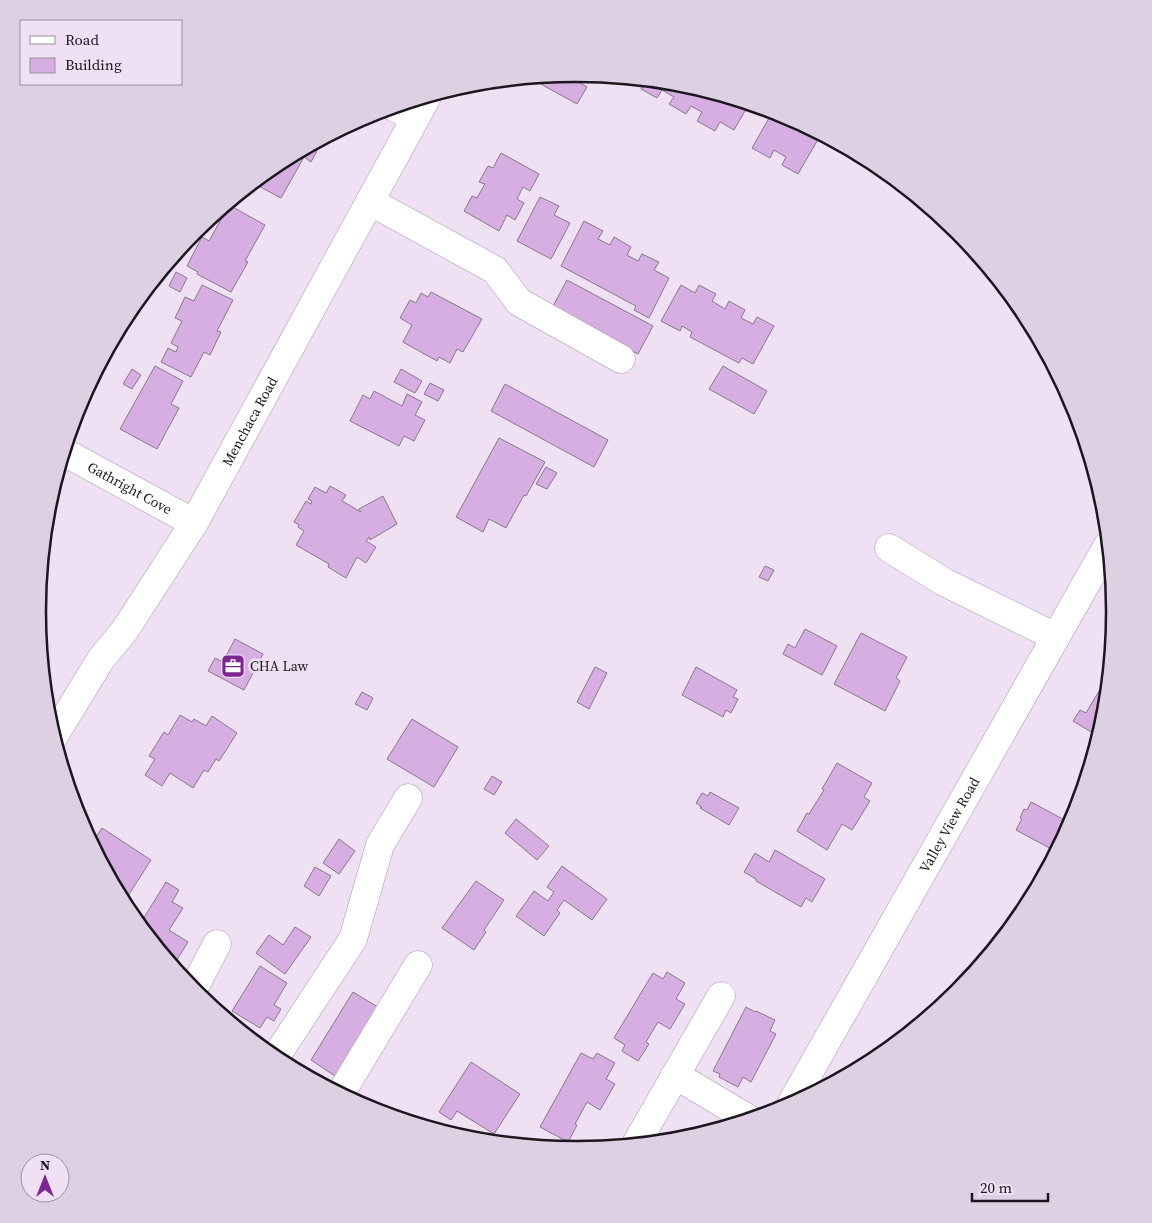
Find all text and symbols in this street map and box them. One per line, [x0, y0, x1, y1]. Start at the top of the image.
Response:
legend [20, 20, 182, 85]
text: Road [65, 29, 99, 50]
text: Building [65, 54, 122, 75]
street label: Menchaca Road [217, 373, 282, 470]
street label: Gathright Cove [84, 457, 176, 519]
office icon: CHA Law [220, 653, 246, 679]
place label: CHA Law [250, 656, 309, 676]
street label: Valley View Road [914, 773, 984, 876]
north arrow [20, 1153, 70, 1203]
text: N [40, 1155, 50, 1175]
scale bar [972, 1170, 1048, 1202]
text: 20 m [980, 1177, 1012, 1198]

